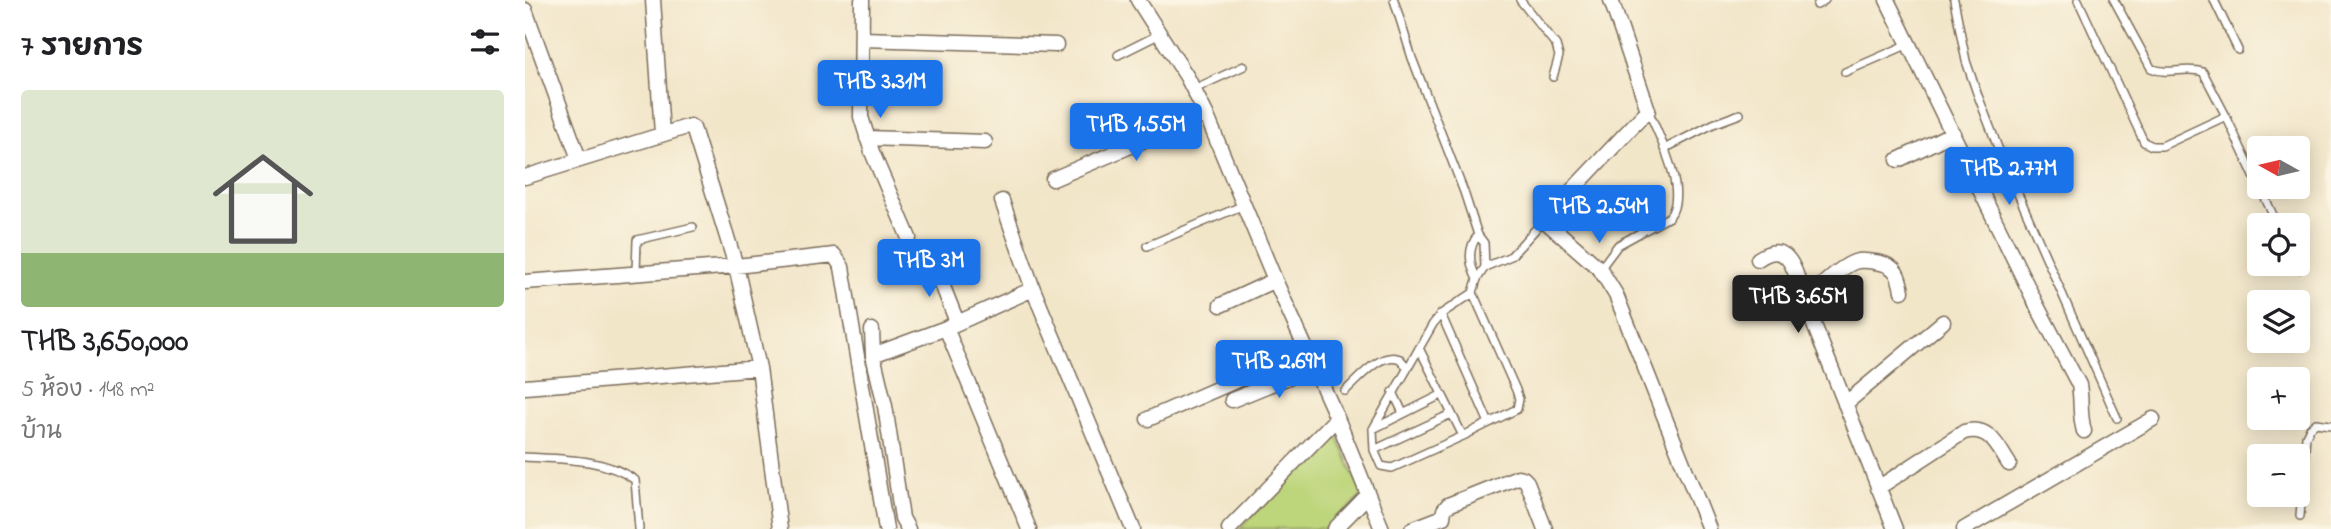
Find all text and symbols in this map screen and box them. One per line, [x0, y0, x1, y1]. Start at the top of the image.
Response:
icon: filters [466, 23, 504, 61]
text: 7 รายการ [21, 26, 143, 70]
pin: THB 3.31M [800, 60, 960, 120]
text: THB 3.31M [834, 66, 926, 99]
pin: THB 1.55M [1056, 104, 1216, 163]
text: THB 1.55M [1086, 109, 1186, 142]
icon: home [200, 136, 326, 262]
north arrow [2247, 136, 2310, 200]
map controls [2247, 136, 2310, 507]
pin: THB 2.77M [1929, 148, 2089, 207]
text: THB 2.77M [1961, 153, 2057, 186]
pin: THB 2.54M [1519, 186, 1679, 245]
text: THB 2.54M [1549, 191, 1649, 224]
button: locate [2247, 213, 2310, 276]
pin: THB 3M [872, 240, 986, 299]
text: THB 3M [893, 245, 965, 278]
pin: THB 3.65M [1718, 276, 1878, 335]
text: THB 3.65M [1748, 281, 1848, 314]
button: layers [2247, 290, 2310, 353]
text: THB 3,650,000 [21, 321, 188, 365]
pin: THB 2.69M [1199, 340, 1359, 400]
text: THB 2.69M [1232, 346, 1326, 379]
button: + [2247, 367, 2310, 430]
text: 5 ห้อง · 148 m² [21, 374, 155, 407]
text: บ้าน [21, 416, 62, 449]
button: − [2247, 444, 2310, 507]

